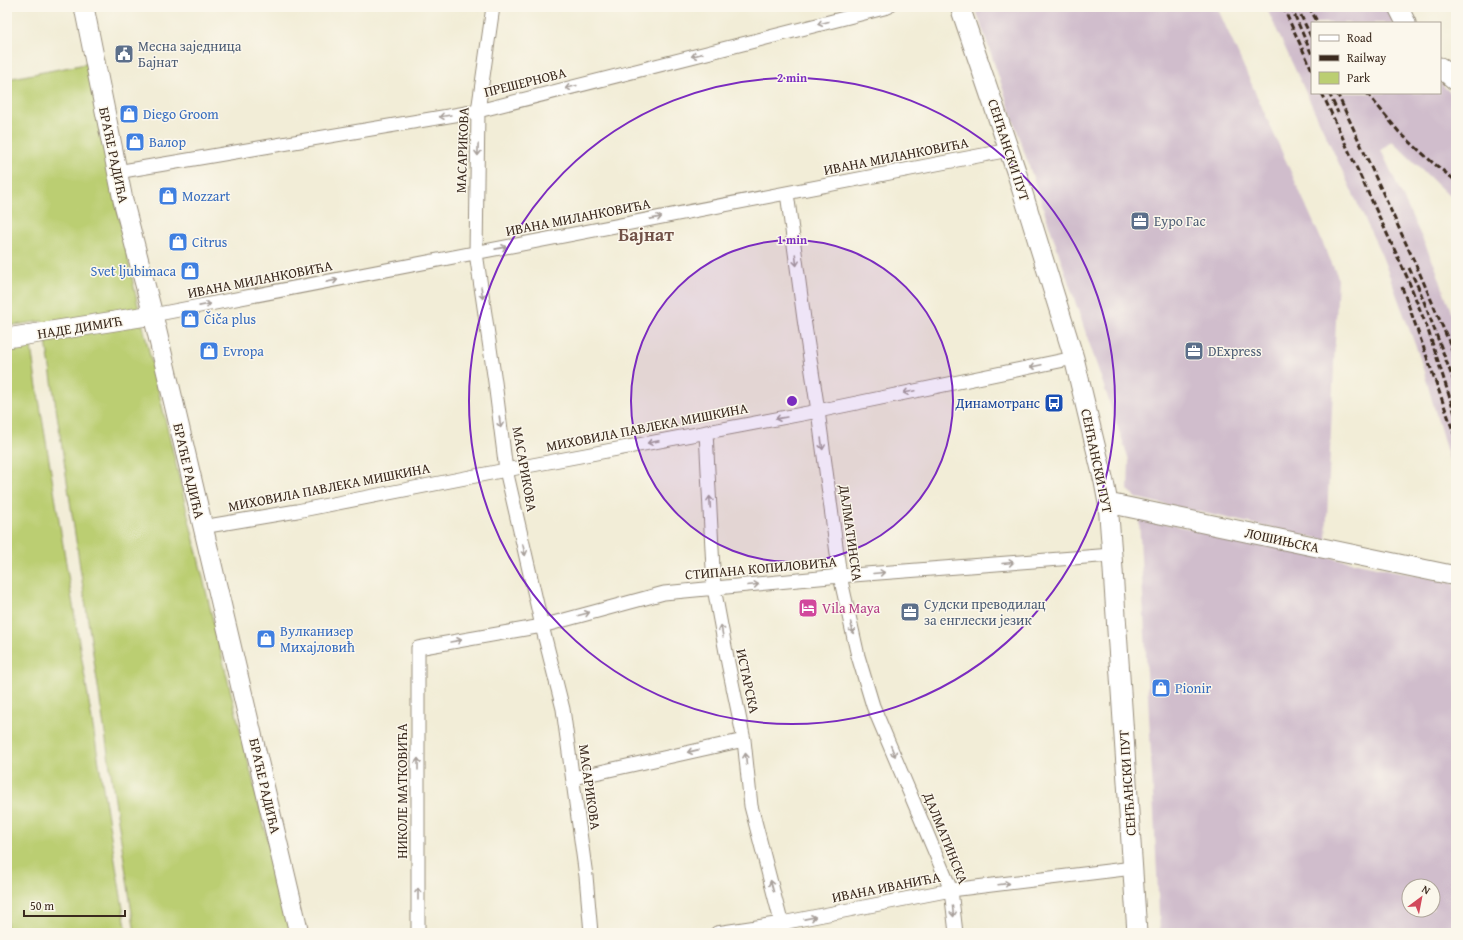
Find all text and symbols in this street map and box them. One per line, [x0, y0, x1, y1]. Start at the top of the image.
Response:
one-way arrow [817, 20, 830, 28]
legend [1311, 22, 1441, 94]
text: Road [1347, 29, 1373, 46]
place label: Месна заједница Бајнат [138, 36, 242, 72]
public building icon: Месна заједница Бајнат [113, 43, 135, 65]
text: Railway [1347, 49, 1386, 66]
one-way arrow [691, 52, 704, 60]
street label: ПРЕШЕРНОВА [482, 62, 569, 102]
text: 2 min [777, 69, 807, 86]
text: Park [1347, 69, 1371, 86]
one-way arrow [565, 84, 578, 91]
street label: СЕНЋАНСКИ ПУТ [983, 96, 1035, 204]
shop icon: Diego Groom [118, 103, 140, 125]
place label: Diego Groom [143, 104, 219, 124]
street label: БРАЋЕ РАДИЋА [94, 105, 134, 205]
street label: МАСАРИКОВА [451, 106, 474, 193]
one-way arrow [439, 112, 452, 120]
shop icon: Валор [124, 131, 146, 153]
place label: Валор [149, 132, 186, 152]
street label: ИВАНА МИЛАНКОВИЋА [822, 132, 971, 180]
one-way arrow [474, 143, 482, 156]
shop icon: Mozzart [157, 185, 179, 207]
place label: Mozzart [182, 186, 230, 206]
street label: ИВАНА МИЛАНКОВИЋА [504, 193, 653, 241]
office icon: Еуро Гас [1129, 210, 1151, 232]
place label: Еуро Гас [1154, 211, 1206, 231]
one-way arrow [650, 214, 663, 222]
district label: Бајнат [618, 221, 674, 248]
shop icon: Citrus [167, 231, 189, 253]
text: 1 min [777, 231, 807, 248]
place label: Citrus [192, 232, 227, 252]
one-way arrow [494, 244, 507, 252]
one-way arrow [792, 253, 800, 266]
street label: ИВАНА МИЛАНКОВИЋА [186, 255, 335, 303]
shop icon: Svet ljubimaca [179, 260, 201, 282]
place label: Svet ljubimaca [91, 261, 176, 281]
one-way arrow [326, 277, 339, 285]
one-way arrow [478, 286, 486, 299]
one-way arrow [198, 301, 211, 309]
shop icon: Čiča plus [179, 308, 201, 330]
place label: Čiča plus [204, 309, 256, 329]
street label: НАДЕ ДИМИЋ [36, 310, 124, 344]
shop icon: Evropa [198, 340, 220, 362]
office icon: DExpress [1183, 340, 1205, 362]
place label: Evropa [223, 341, 264, 361]
place label: DExpress [1208, 341, 1262, 361]
one-way arrow [1030, 362, 1043, 370]
one-way arrow [902, 389, 915, 397]
bus stop icon: Динамотранс [1043, 392, 1065, 414]
place label: Динамотранс [954, 393, 1040, 413]
centre of rings [785, 394, 799, 408]
street label: МИХОВИЛА ПАВЛЕКА МИШКИНА [544, 398, 750, 456]
street label: СЕНЋАНСКИ ПУТ [1076, 407, 1118, 515]
one-way arrow [775, 414, 788, 422]
one-way arrow [496, 415, 504, 428]
street label: БРАЋЕ РАДИЋА [168, 421, 210, 521]
street label: МАСАРИКОВА [508, 425, 542, 514]
one-way arrow [818, 437, 826, 450]
one-way arrow [647, 438, 660, 446]
street label: МИХОВИЛА ПАВЛЕКА МИШКИНА [226, 458, 432, 516]
street label: ДАЛМАТИНСКА [834, 483, 868, 583]
one-way arrow [706, 496, 714, 509]
street label: ЛОШИЊСКА [1243, 522, 1322, 558]
one-way arrow [521, 543, 529, 556]
street label: СТИПАНА КОПИЛОВИЋА [684, 551, 838, 585]
one-way arrow [1001, 559, 1014, 566]
one-way arrow [872, 570, 885, 577]
one-way arrow [746, 581, 759, 588]
place label: Судски преводилац за енглески језик [924, 594, 1046, 630]
hotel icon: Vila Maya [797, 597, 819, 619]
place label: Vila Maya [822, 598, 881, 618]
office icon: Судски преводилац за енглески језик [899, 601, 921, 623]
one-way arrow [577, 610, 590, 618]
place label: Вулканизер Михајловић [280, 621, 355, 657]
one-way arrow [848, 621, 856, 634]
one-way arrow [718, 625, 726, 638]
shop icon: Вулканизер Михајловић [255, 628, 277, 650]
one-way arrow [449, 637, 462, 645]
street label: ИСТАРСКА [731, 647, 765, 716]
shop icon: Pionir [1150, 677, 1172, 699]
place label: Pionir [1175, 678, 1211, 698]
street label: НИКОЛЕ МАТКОВИЋА [392, 723, 412, 859]
street label: СЕНЋАНСКИ ПУТ [1113, 729, 1141, 837]
street label: БРАЋЕ РАДИЋА [244, 736, 286, 836]
street label: МАСАРИКОВА [574, 743, 606, 832]
one-way arrow [889, 745, 897, 757]
one-way arrow [687, 748, 700, 756]
one-way arrow [742, 753, 750, 766]
one-way arrow [414, 758, 422, 771]
street label: ДАЛМАТИНСКА [918, 788, 974, 887]
street label: ИВАНА ИВАНИЋА [830, 867, 942, 907]
north arrow [1401, 878, 1441, 918]
one-way arrow [768, 879, 775, 892]
one-way arrow [997, 880, 1010, 888]
text: N [1419, 881, 1434, 899]
one-way arrow [414, 888, 422, 901]
scale bar [24, 892, 125, 918]
text: 50 m [30, 897, 54, 914]
one-way arrow [950, 904, 957, 917]
one-way arrow [803, 913, 816, 921]

